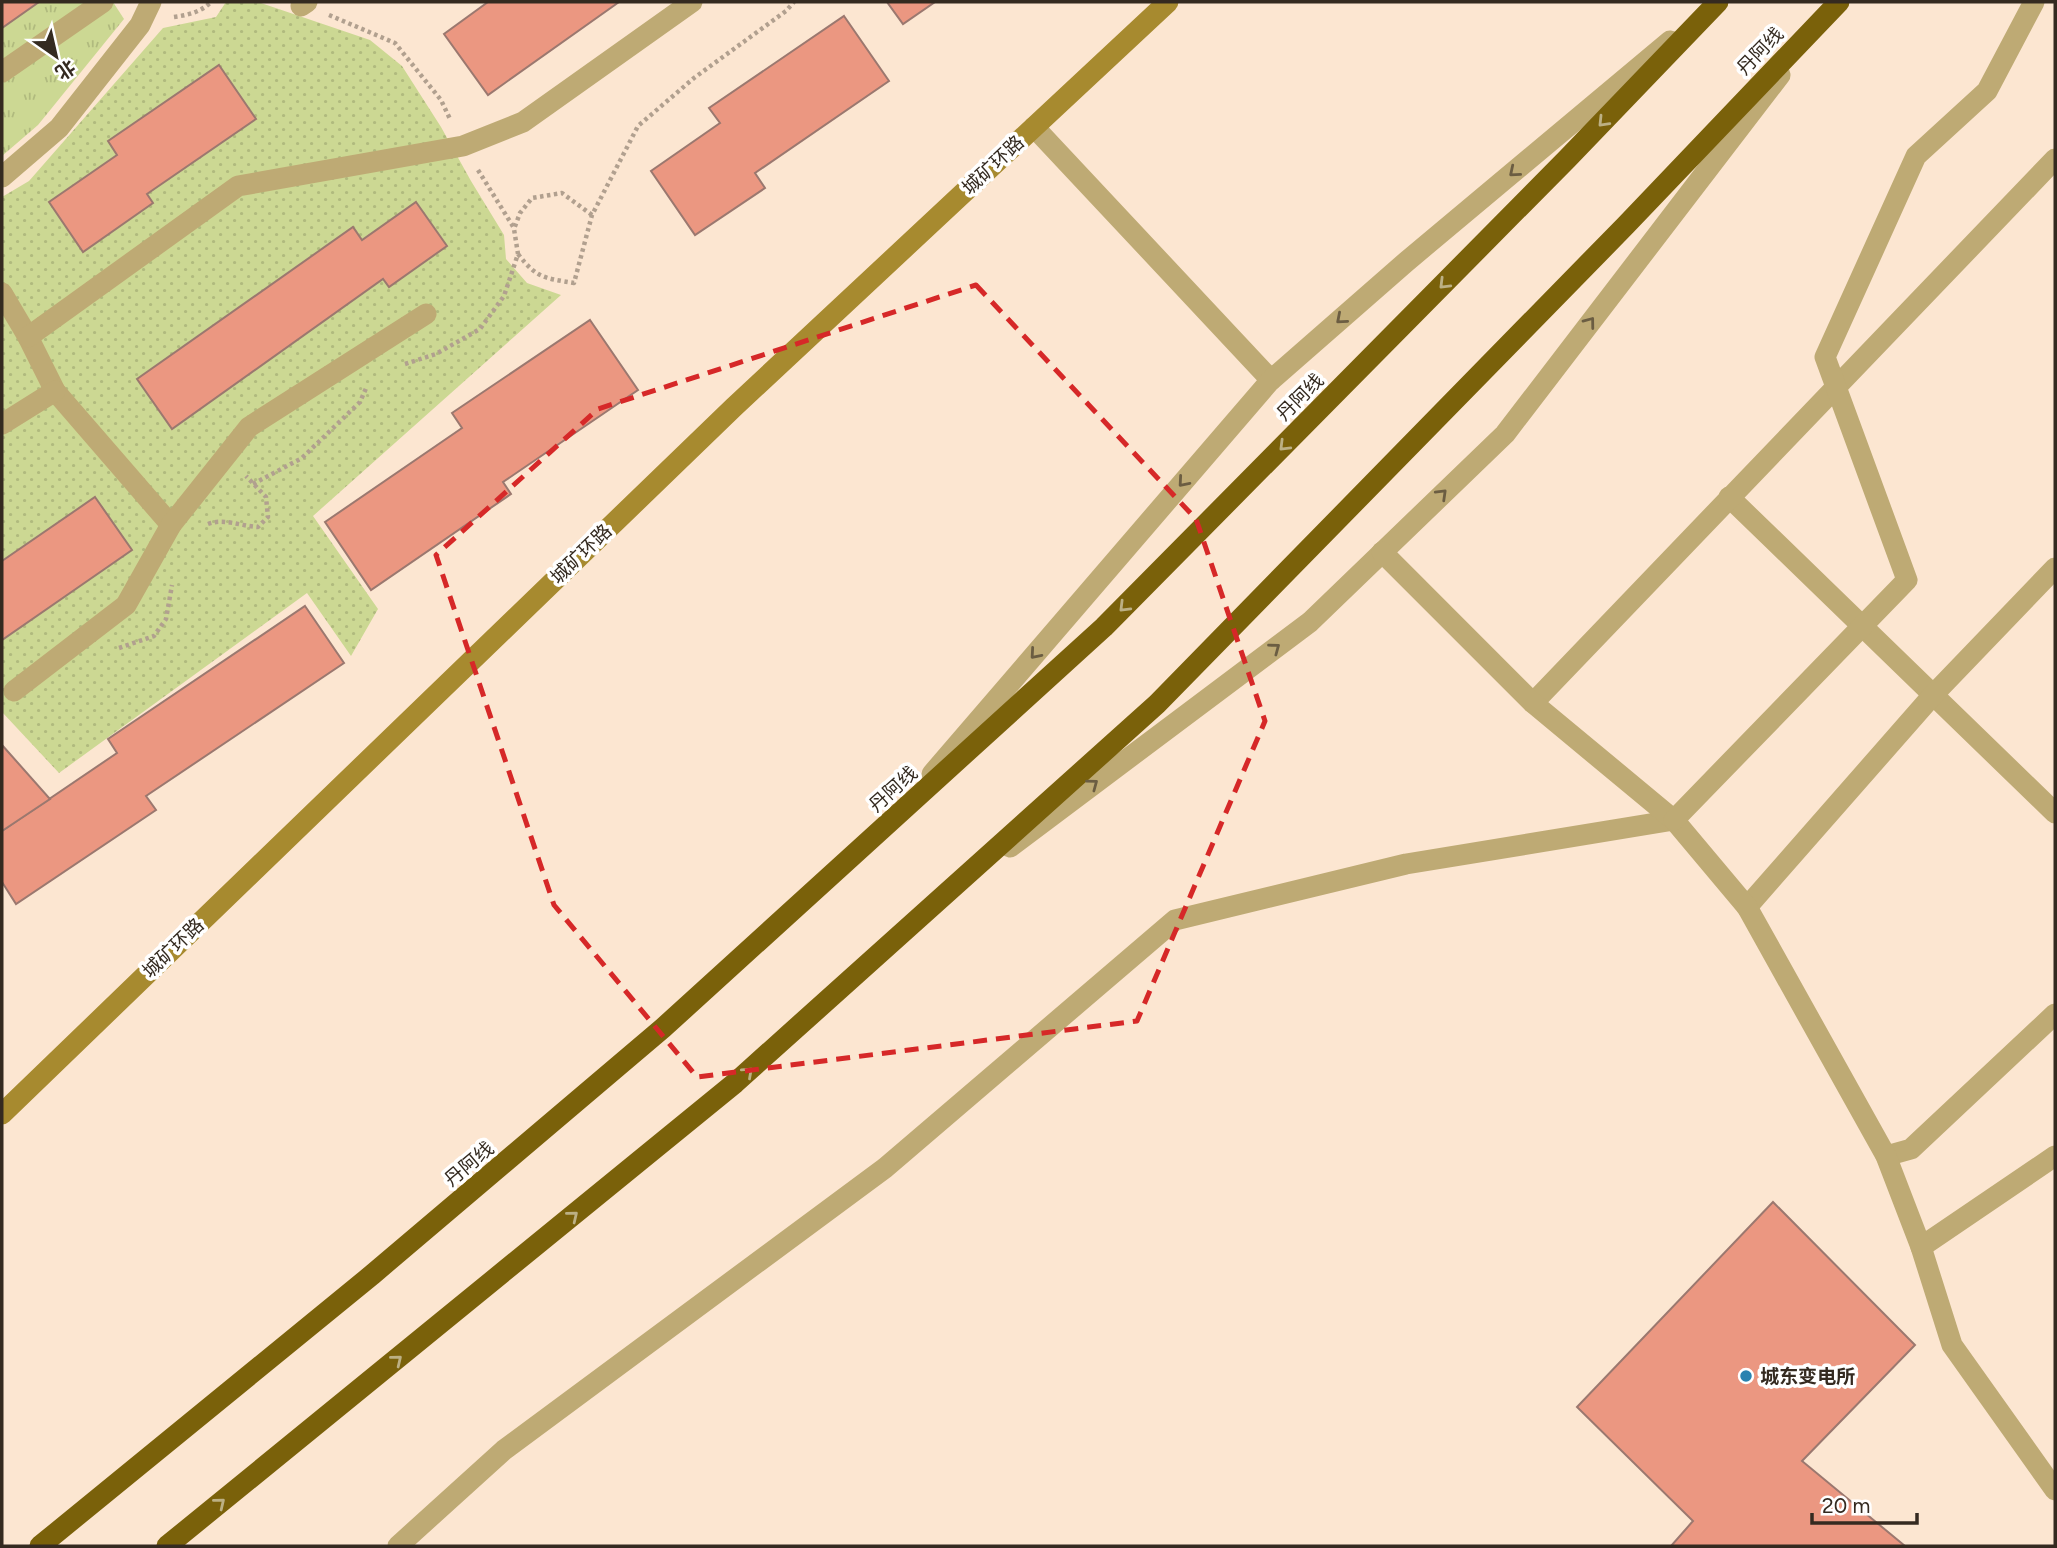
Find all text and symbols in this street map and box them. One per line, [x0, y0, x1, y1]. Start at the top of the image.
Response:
north arrow [21, 21, 91, 91]
street label: 丹阿线 [1732, 23, 1788, 79]
text: 北 [51, 55, 80, 85]
one-way arrow [1599, 113, 1612, 126]
street label: 城矿环路 [957, 131, 1029, 199]
one-way arrow [1510, 163, 1522, 176]
one-way arrow [1439, 276, 1452, 289]
one-way arrow [1336, 311, 1349, 323]
one-way arrow [1582, 317, 1595, 330]
street label: 丹阿线 [1272, 369, 1328, 425]
one-way arrow [1279, 437, 1292, 450]
one-way arrow [1179, 474, 1191, 487]
one-way arrow [1434, 489, 1447, 502]
street label: 城矿环路 [546, 519, 616, 589]
one-way arrow [1119, 599, 1132, 612]
one-way arrow [1268, 644, 1280, 656]
one-way arrow [1031, 646, 1043, 659]
street label: 丹阿线 [864, 761, 922, 817]
one-way arrow [1086, 780, 1098, 793]
street label: 城矿环路 [138, 913, 208, 983]
one-way arrow [740, 1067, 753, 1080]
street label: 丹阿线 [440, 1137, 498, 1191]
one-way arrow [565, 1212, 577, 1225]
one-way arrow [389, 1356, 401, 1369]
place label: 城东变电所 [1760, 1365, 1855, 1388]
marker: 城东变电所 [1738, 1368, 1754, 1384]
scale bar [1812, 1482, 1917, 1526]
text: 20 m [1822, 1493, 1870, 1518]
one-way arrow [212, 1499, 224, 1512]

